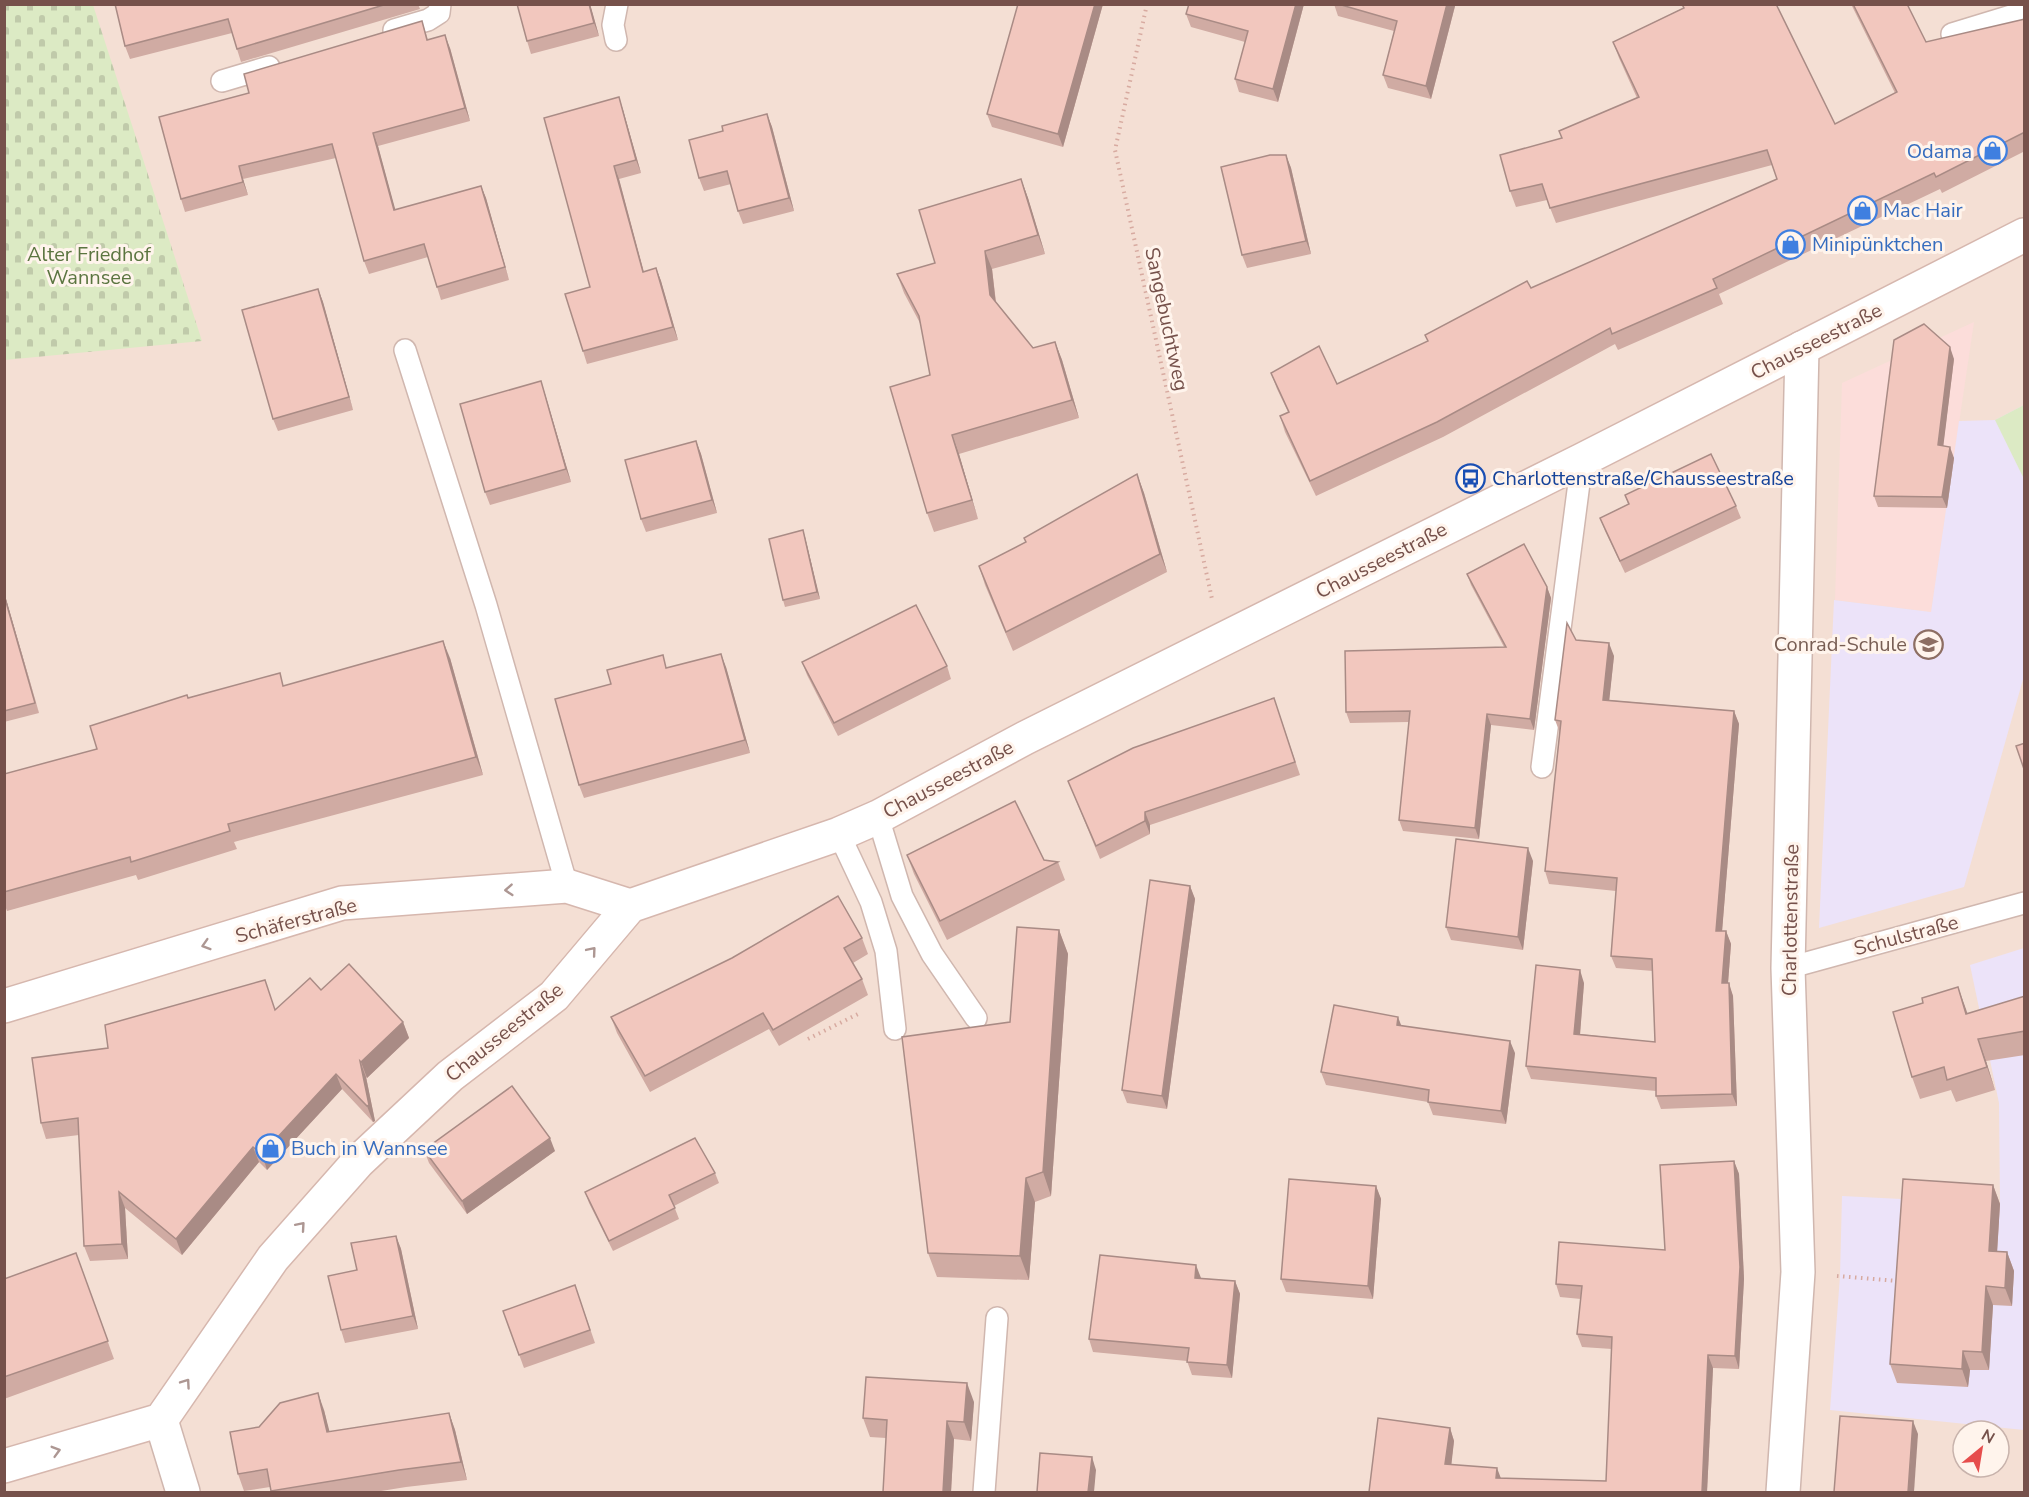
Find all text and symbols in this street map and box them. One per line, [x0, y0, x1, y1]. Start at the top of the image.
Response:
shop icon: Odama [1977, 135, 2009, 167]
place label: Odama [1907, 138, 1972, 165]
shop icon: Mac Hair [1846, 194, 1878, 226]
place label: Mac Hair [1883, 197, 1963, 224]
shop icon: Minipünktchen [1775, 228, 1807, 260]
place label: Minipünktchen [1812, 231, 1943, 258]
park label: Alter Friedhof Wannsee [27, 241, 151, 291]
street label: Sangebuchtweg [1138, 245, 1195, 393]
street label: Chausseestraße [1746, 297, 1887, 386]
bus stop icon: Charlottenstraße/Chausseestraße [1455, 462, 1487, 494]
place label: Charlottenstraße/Chausseestraße [1492, 465, 1794, 492]
street label: Chausseestraße [1311, 516, 1452, 605]
school or university icon: Conrad-Schule [1912, 628, 1944, 660]
place label: Conrad-Schule [1774, 631, 1907, 658]
street label: Chausseestraße [878, 734, 1018, 825]
street label: Charlottenstraße [1776, 844, 1805, 996]
one-way arrow [504, 884, 513, 897]
street label: Schäferstraße [232, 891, 360, 950]
street label: Schulstraße [1851, 909, 1961, 962]
one-way arrow [201, 938, 212, 950]
one-way arrow [585, 947, 596, 958]
street label: Chausseestraße [440, 976, 569, 1088]
shop icon: Buch in Wannsee [254, 1132, 286, 1164]
place label: Buch in Wannsee [291, 1135, 448, 1162]
one-way arrow [294, 1222, 305, 1233]
one-way arrow [179, 1379, 190, 1390]
north arrow [1951, 1419, 2011, 1479]
text: N [1977, 1424, 1999, 1449]
one-way arrow [50, 1446, 61, 1458]

